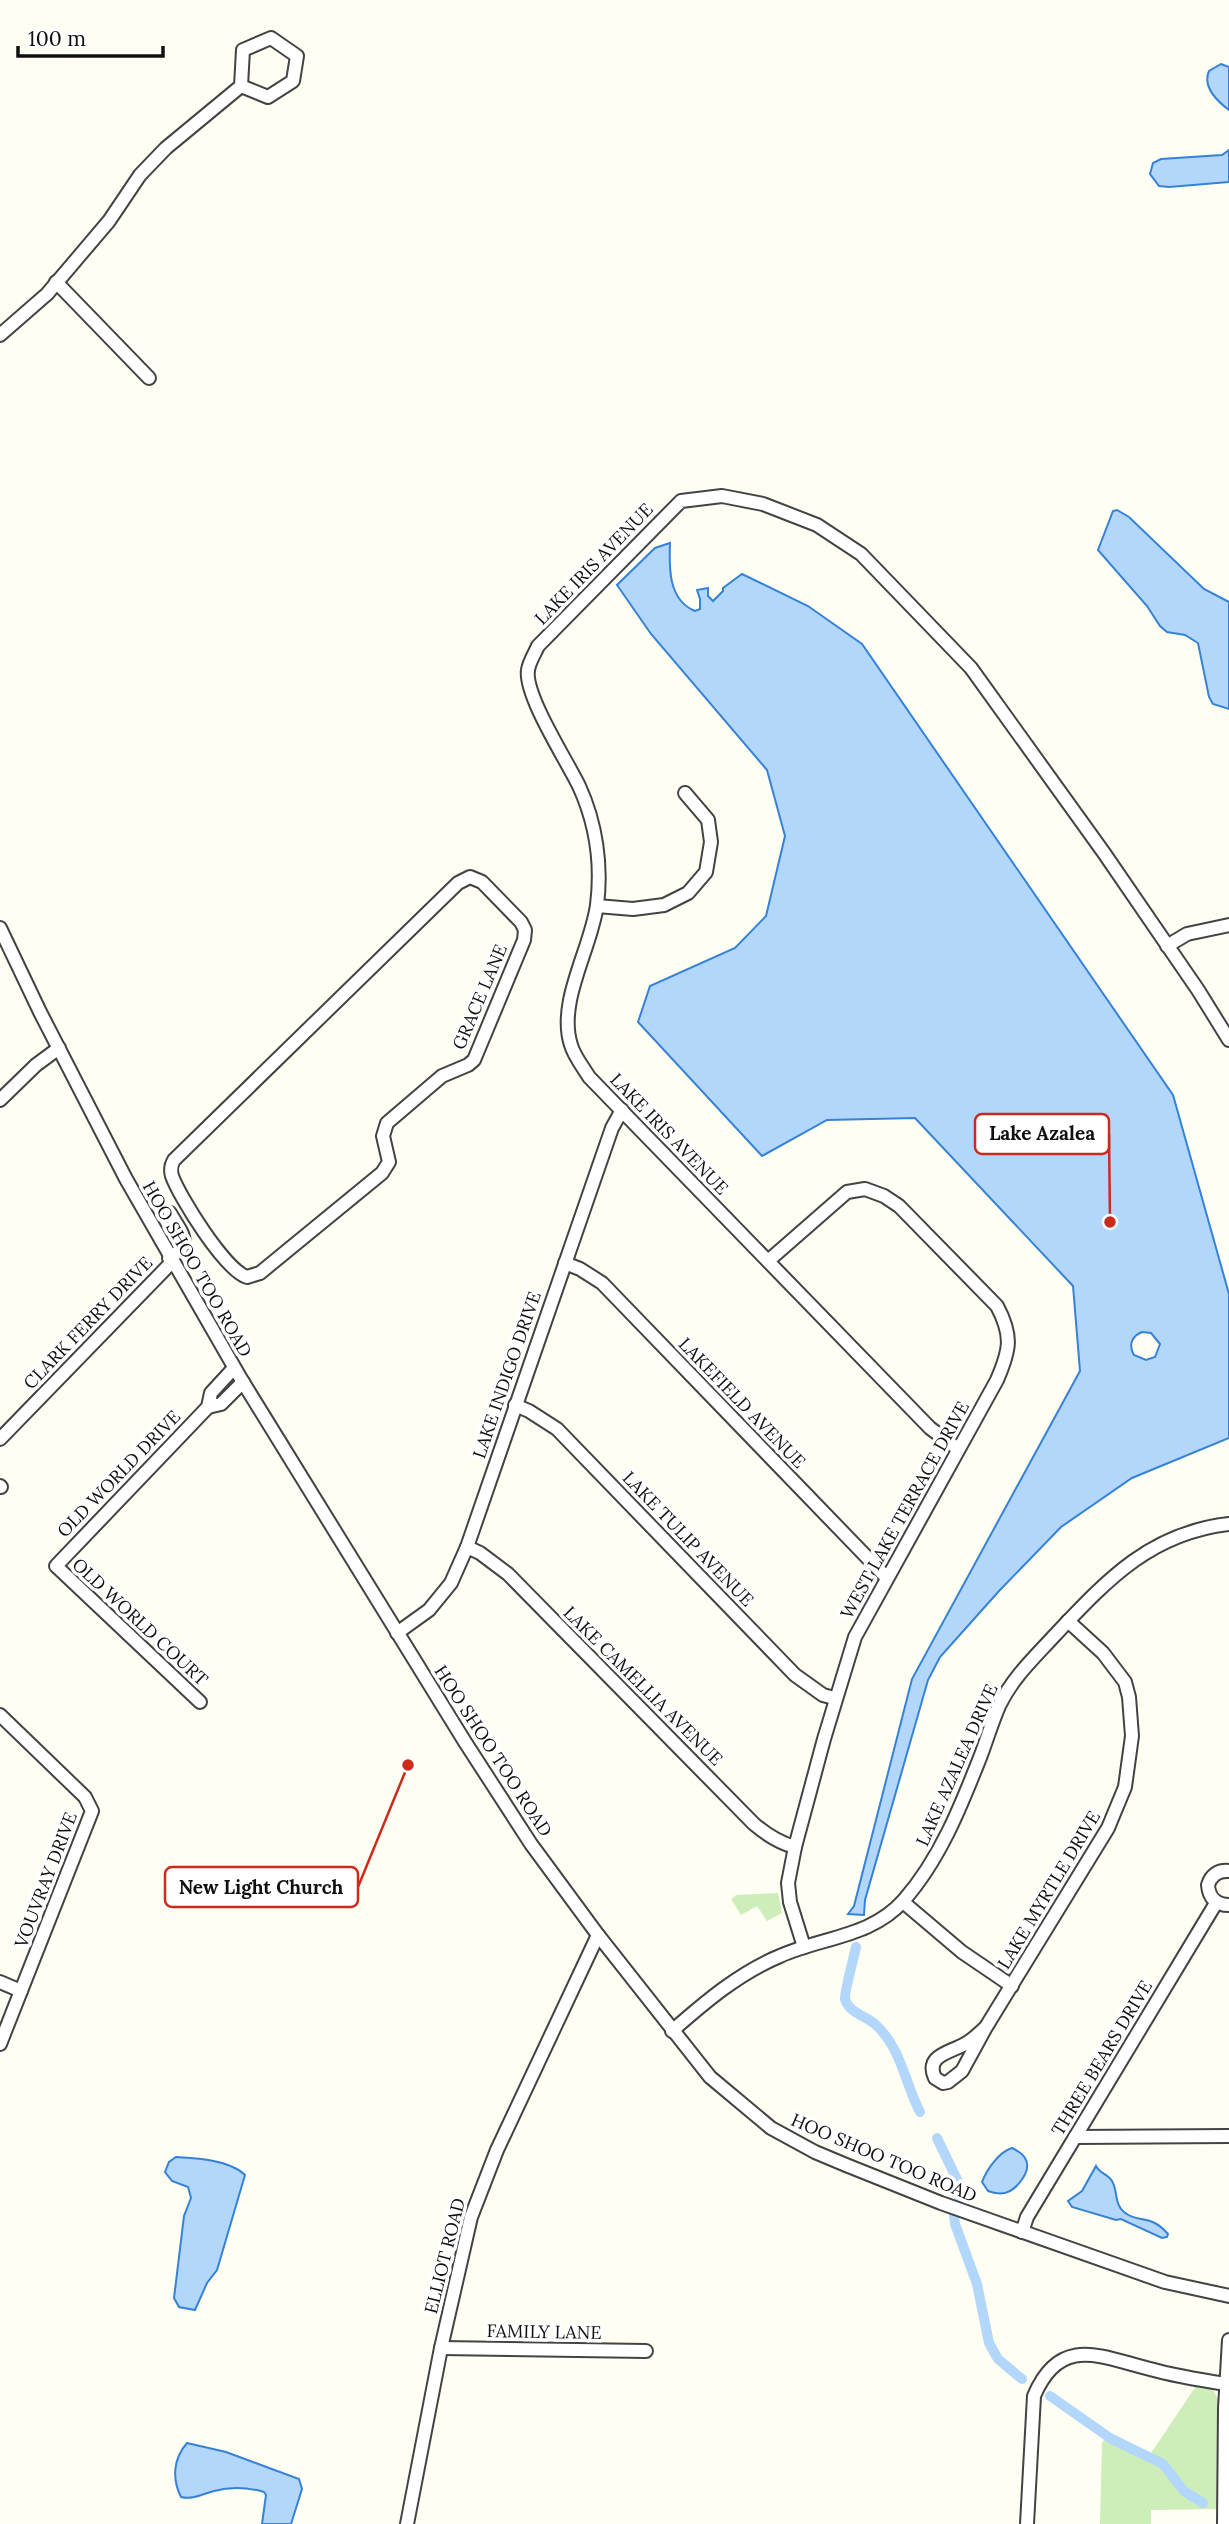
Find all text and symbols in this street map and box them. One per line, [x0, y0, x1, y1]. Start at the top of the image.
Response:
scale bar [18, 14, 163, 58]
text: 100 m [28, 25, 86, 52]
street label: LAKE IRIS AVENUE [530, 498, 658, 629]
street label: GRACE LANE [447, 941, 512, 1053]
street label: LAKE IRIS AVENUE [605, 1068, 733, 1199]
callout: Lake Azalea [975, 1114, 1109, 1154]
text: Lake Azalea [989, 1121, 1095, 1145]
street label: HOO SHOO TOO ROAD [138, 1177, 257, 1361]
street label: CLARK FERRY DRIVE [18, 1251, 157, 1394]
street label: LAKE INDIGO DRIVE [467, 1288, 546, 1461]
street label: LAKEFIELD AVENUE [674, 1332, 811, 1473]
street label: WEST LAKE TERRACE DRIVE [835, 1397, 974, 1623]
street label: OLD WORLD DRIVE [52, 1405, 185, 1542]
street label: LAKE TULIP AVENUE [618, 1466, 759, 1611]
street label: OLD WORLD COURT [68, 1553, 213, 1691]
street label: LAKE CAMELLIA AVENUE [559, 1601, 728, 1770]
street label: HOO SHOO TOO ROAD [429, 1661, 557, 1841]
street label: LAKE AZALEA DRIVE [910, 1680, 1003, 1849]
street label: LAKE MYRTLE DRIVE [992, 1806, 1105, 1973]
street label: VOUVRAY DRIVE [9, 1809, 82, 1952]
callout: New Light Church [165, 1867, 358, 1907]
text: New Light Church [179, 1875, 344, 1899]
street label: THREE BEARS DRIVE [1046, 1976, 1157, 2140]
street label: HOO SHOO TOO ROAD [788, 2108, 981, 2207]
street label: ELLIOT ROAD [419, 2196, 470, 2316]
street label: FAMILY LANE [486, 2319, 602, 2344]

